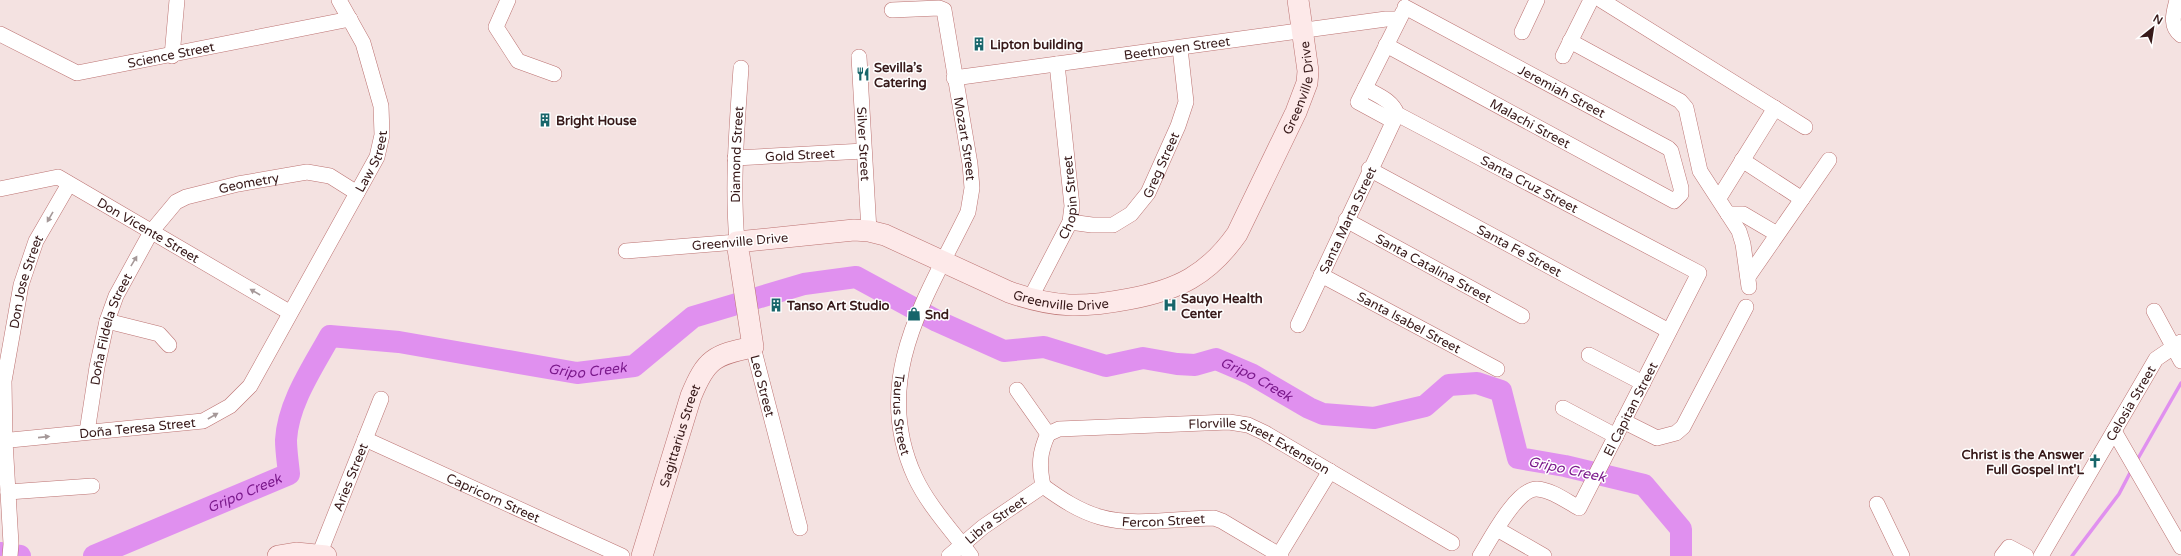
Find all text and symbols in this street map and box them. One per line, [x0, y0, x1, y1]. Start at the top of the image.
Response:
north arrow [2133, 8, 2173, 48]
text: N [2151, 12, 2165, 28]
street label: Beethoven Street [1123, 33, 1231, 64]
building icon: Lipton building [971, 36, 987, 52]
place label: Lipton building [990, 37, 1083, 53]
street label: Science Street [126, 39, 216, 72]
street label: Greenville Drive [1279, 40, 1317, 137]
place label: Sevilla’s Catering [874, 60, 927, 91]
street label: Jeremiah Street [1515, 62, 1608, 122]
restaurant icon: Sevilla’s Catering [855, 66, 871, 82]
street label: Mozart Street [950, 96, 978, 181]
street label: Malachi Street [1487, 96, 1573, 152]
street label: Diamond Street [728, 106, 747, 203]
street label: Silver Street [853, 106, 873, 181]
building icon: Bright House [537, 112, 553, 128]
place label: Bright House [556, 113, 637, 129]
street label: Law Street [352, 130, 391, 195]
street label: Greg Street [1140, 130, 1183, 201]
street label: Gold Street [765, 146, 835, 165]
street label: Santa Cruz Street [1478, 152, 1580, 217]
street label: Chopin Street [1055, 155, 1081, 242]
street label: Santa Marta Street [1316, 164, 1380, 277]
street label: Geometry [217, 170, 280, 198]
street label: Don Vicente Street [94, 195, 202, 267]
one-way arrow [46, 211, 53, 223]
street label: Santa Fe Street [1474, 222, 1564, 281]
street label: Greenville Drive [691, 230, 789, 254]
street label: Santa Catalina Street [1373, 231, 1494, 307]
street label: Don Jose Street [6, 232, 47, 330]
one-way arrow [131, 255, 138, 267]
street label: Doña Fildela Street [87, 271, 136, 386]
street label: Greenville Drive [1011, 287, 1110, 314]
one-way arrow [250, 289, 261, 296]
street label: Santa Isabel Street [1354, 289, 1463, 357]
place label: Sauyo Health Center [1181, 291, 1263, 322]
building icon: Tanso Art Studio [768, 297, 784, 313]
hospital icon: Sauyo Health Center [1162, 297, 1178, 313]
place label: Tanso Art Studio [786, 298, 890, 314]
shop icon: Snd [906, 306, 922, 322]
place label: Snd [925, 307, 949, 323]
street label: Leo Street [746, 353, 778, 419]
water label: Gripo Creek [1218, 354, 1296, 406]
water label: Gripo Creek [547, 359, 629, 382]
street label: El Capitan Street [1600, 360, 1662, 459]
street label: Celosia Street [2103, 363, 2159, 444]
street label: Taurus Street [889, 373, 913, 457]
street label: Sagittarius Street [657, 382, 704, 489]
one-way arrow [207, 412, 219, 419]
street label: Doña Teresa Street [79, 415, 196, 442]
street label: Florville Street Extension [1188, 415, 1332, 478]
one-way arrow [38, 434, 50, 440]
street label: Aries Street [330, 441, 372, 514]
place label: Christ is the Answer Full Gospel Int'L [1962, 447, 2085, 478]
water label: Gripo Creek [1527, 453, 1608, 486]
church icon: Christ is the Answer Full Gospel Int'L [2087, 453, 2103, 469]
water label: Gripo Creek [205, 470, 285, 516]
street label: Capricorn Street [444, 470, 542, 527]
street label: Libra Street [962, 493, 1030, 548]
street label: Fercon Street [1121, 511, 1205, 531]

